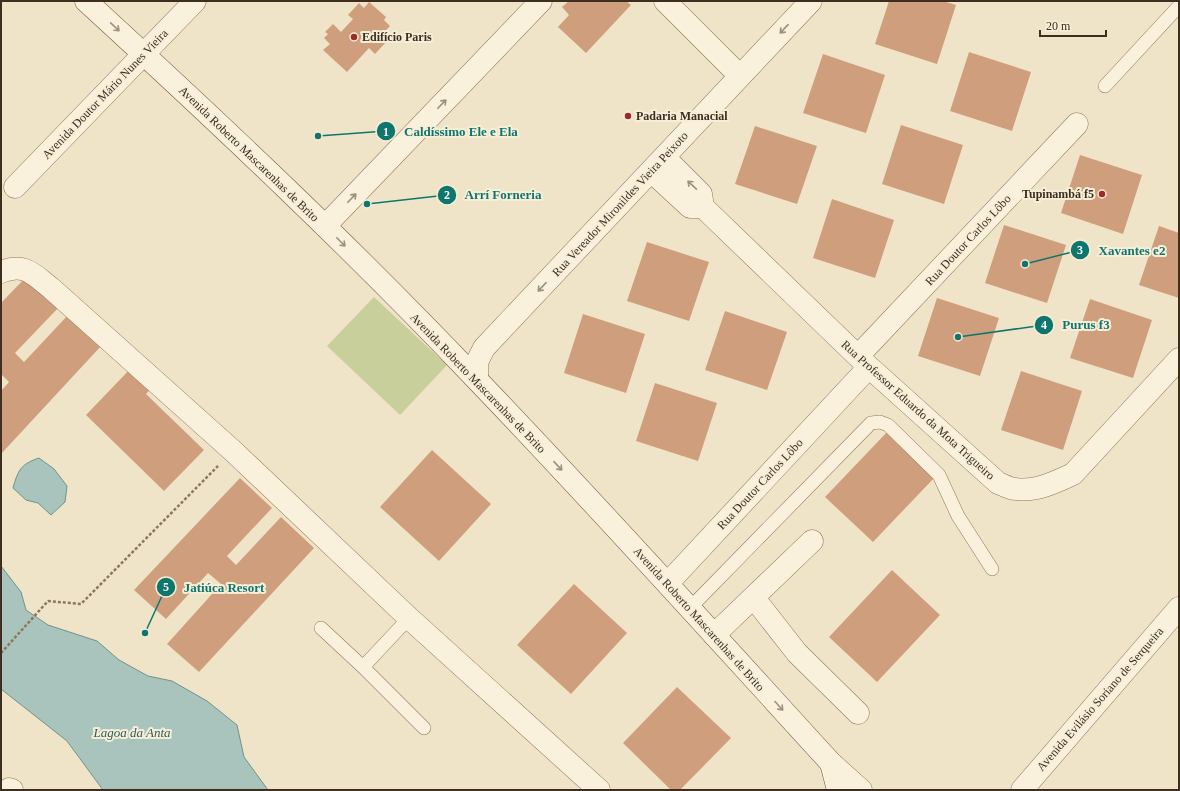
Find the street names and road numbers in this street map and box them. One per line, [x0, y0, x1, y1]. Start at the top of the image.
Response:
street label: Avenida Doutor Mário Nunes Vieira [39, 26, 171, 162]
street label: Avenida Roberto Mascarenhas de Brito [176, 83, 322, 225]
street label: Rua Vereador Mironildes Vieira Peixoto [549, 129, 691, 279]
street label: Rua Doutor Carlos Lôbo [922, 192, 1014, 288]
street label: Avenida Roberto Mascarenhas de Brito [407, 310, 549, 456]
street label: Rua Professor Eduardo da Mota Trigueiro [838, 337, 998, 483]
street label: Rua Doutor Carlos Lôbo [714, 436, 806, 532]
street label: Avenida Roberto Mascarenhas de Brito [631, 544, 767, 694]
street label: Avenida Evilásio Soriano de Serqueira [1034, 624, 1167, 774]

